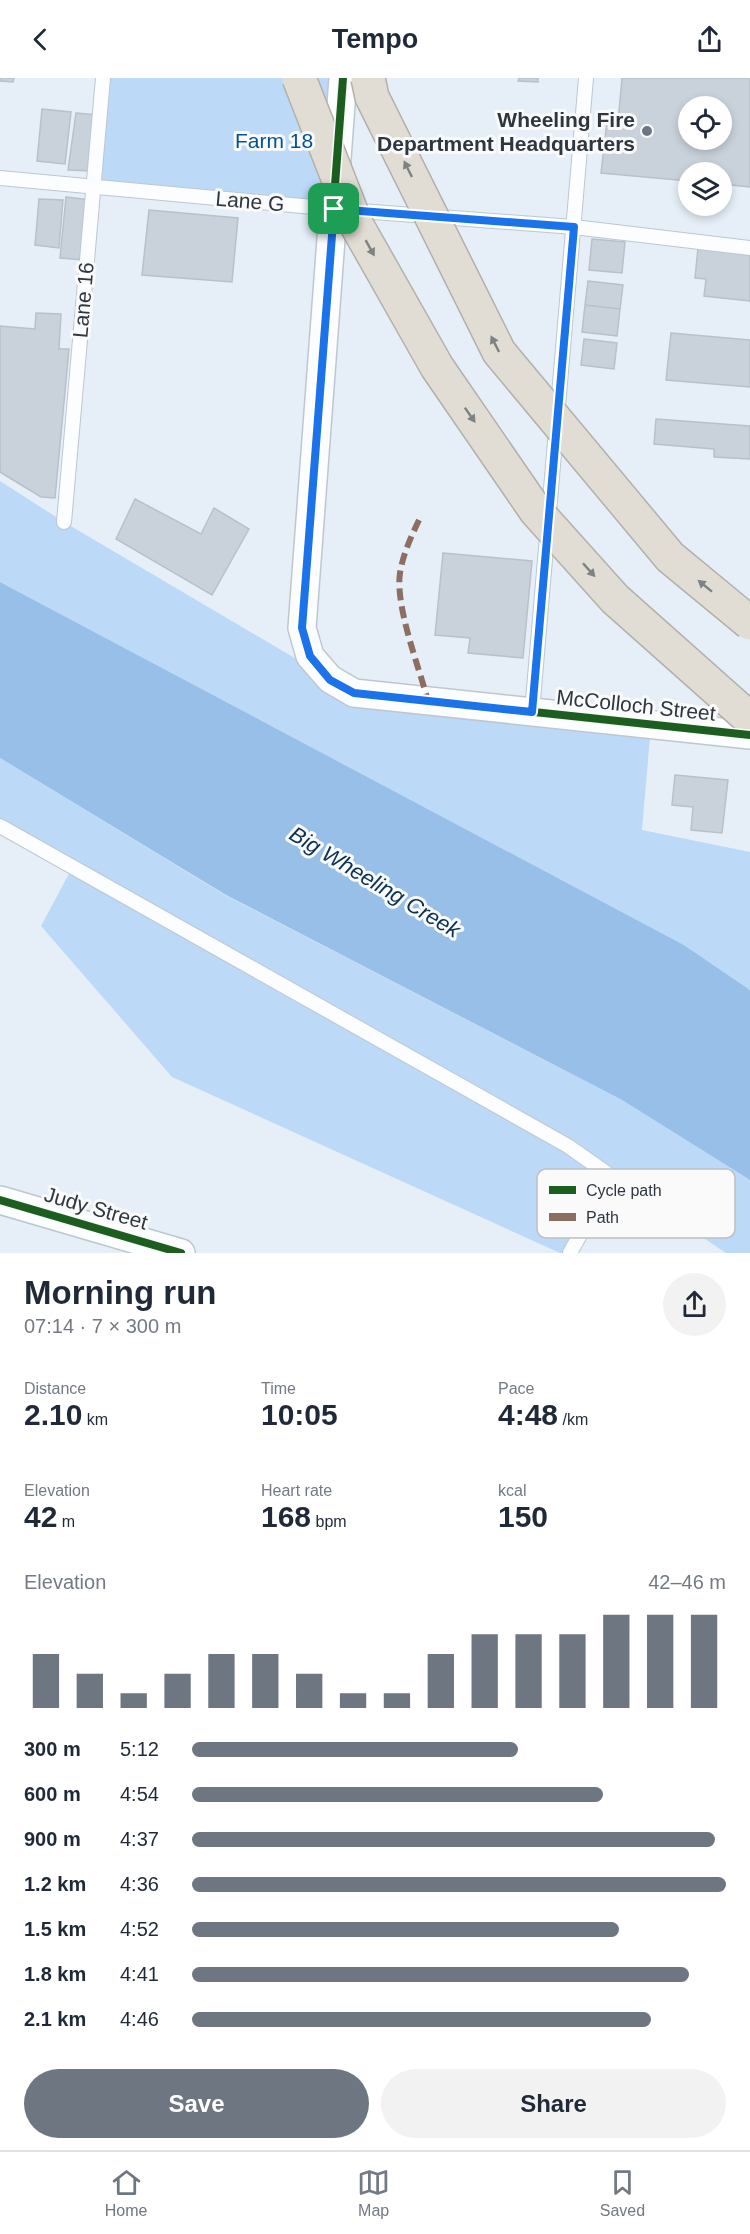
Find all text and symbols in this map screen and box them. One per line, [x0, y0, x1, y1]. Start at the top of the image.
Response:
icon: back [24, 23, 57, 56]
icon: share [693, 23, 726, 56]
text: Tempo [332, 24, 418, 54]
map controls [678, 96, 732, 216]
button: locate [678, 96, 732, 150]
place label: Wheeling Fire Department Headquarters [377, 108, 635, 155]
marker: Wheeling Fire Department Headquarters [640, 124, 654, 138]
park label: Farm 18 [235, 129, 313, 152]
one-way arrow [404, 161, 413, 178]
button: layers [678, 162, 732, 216]
pin [308, 183, 359, 234]
street label: Lane G [215, 187, 285, 215]
icon: arrive [317, 192, 350, 225]
one-way arrow [364, 240, 375, 256]
street label: Lane 16 [68, 261, 98, 339]
one-way arrow [490, 335, 500, 352]
one-way arrow [464, 407, 476, 423]
one-way arrow [582, 562, 596, 577]
one-way arrow [697, 579, 713, 592]
street label: McColloch Street [555, 685, 717, 725]
water label: Big Wheeling Creek [285, 821, 466, 943]
legend [537, 1169, 735, 1238]
street label: Judy Street [42, 1182, 150, 1234]
text: Cycle path [586, 1182, 662, 1199]
text: Path [586, 1209, 619, 1226]
button: share [663, 1273, 726, 1336]
text: Morning run [24, 1274, 216, 1311]
text: 07:14 · 7 × 300 m [24, 1315, 181, 1337]
text: Distance [24, 1380, 86, 1397]
text: Time [261, 1380, 296, 1397]
text: Pace [498, 1380, 534, 1397]
text: 2.10 [24, 1398, 82, 1431]
text: 10:05 [261, 1398, 338, 1431]
text: 4:48 [498, 1398, 558, 1431]
text: km [82, 1411, 108, 1428]
text: /km [558, 1411, 588, 1428]
text: Elevation [24, 1482, 90, 1499]
text: Heart rate [261, 1482, 332, 1499]
text: kcal [498, 1482, 526, 1499]
text: 42 [24, 1500, 57, 1533]
text: 168 [261, 1500, 311, 1533]
text: 150 [498, 1500, 548, 1533]
text: m [57, 1513, 75, 1530]
text: bpm [311, 1513, 347, 1530]
text: Elevation [24, 1571, 106, 1593]
text: 42–46 m [648, 1571, 726, 1593]
text: 300 m [24, 1738, 81, 1760]
text: 5:12 [120, 1738, 159, 1760]
text: 600 m [24, 1783, 81, 1805]
text: 4:54 [120, 1783, 159, 1805]
text: 900 m [24, 1828, 81, 1850]
text: 4:37 [120, 1828, 159, 1850]
text: 1.2 km [24, 1873, 86, 1895]
text: 4:36 [120, 1873, 159, 1895]
text: 1.5 km [24, 1918, 86, 1940]
text: 4:52 [120, 1918, 159, 1940]
text: 1.8 km [24, 1963, 86, 1985]
text: 4:41 [120, 1963, 159, 1985]
text: 2.1 km [24, 2008, 86, 2030]
text: 4:46 [120, 2008, 159, 2030]
button: Save [24, 2069, 369, 2138]
button: Share [381, 2069, 726, 2138]
tab: Home [105, 2166, 148, 2220]
tab: Map [357, 2166, 390, 2220]
tab: Saved [600, 2166, 645, 2220]

